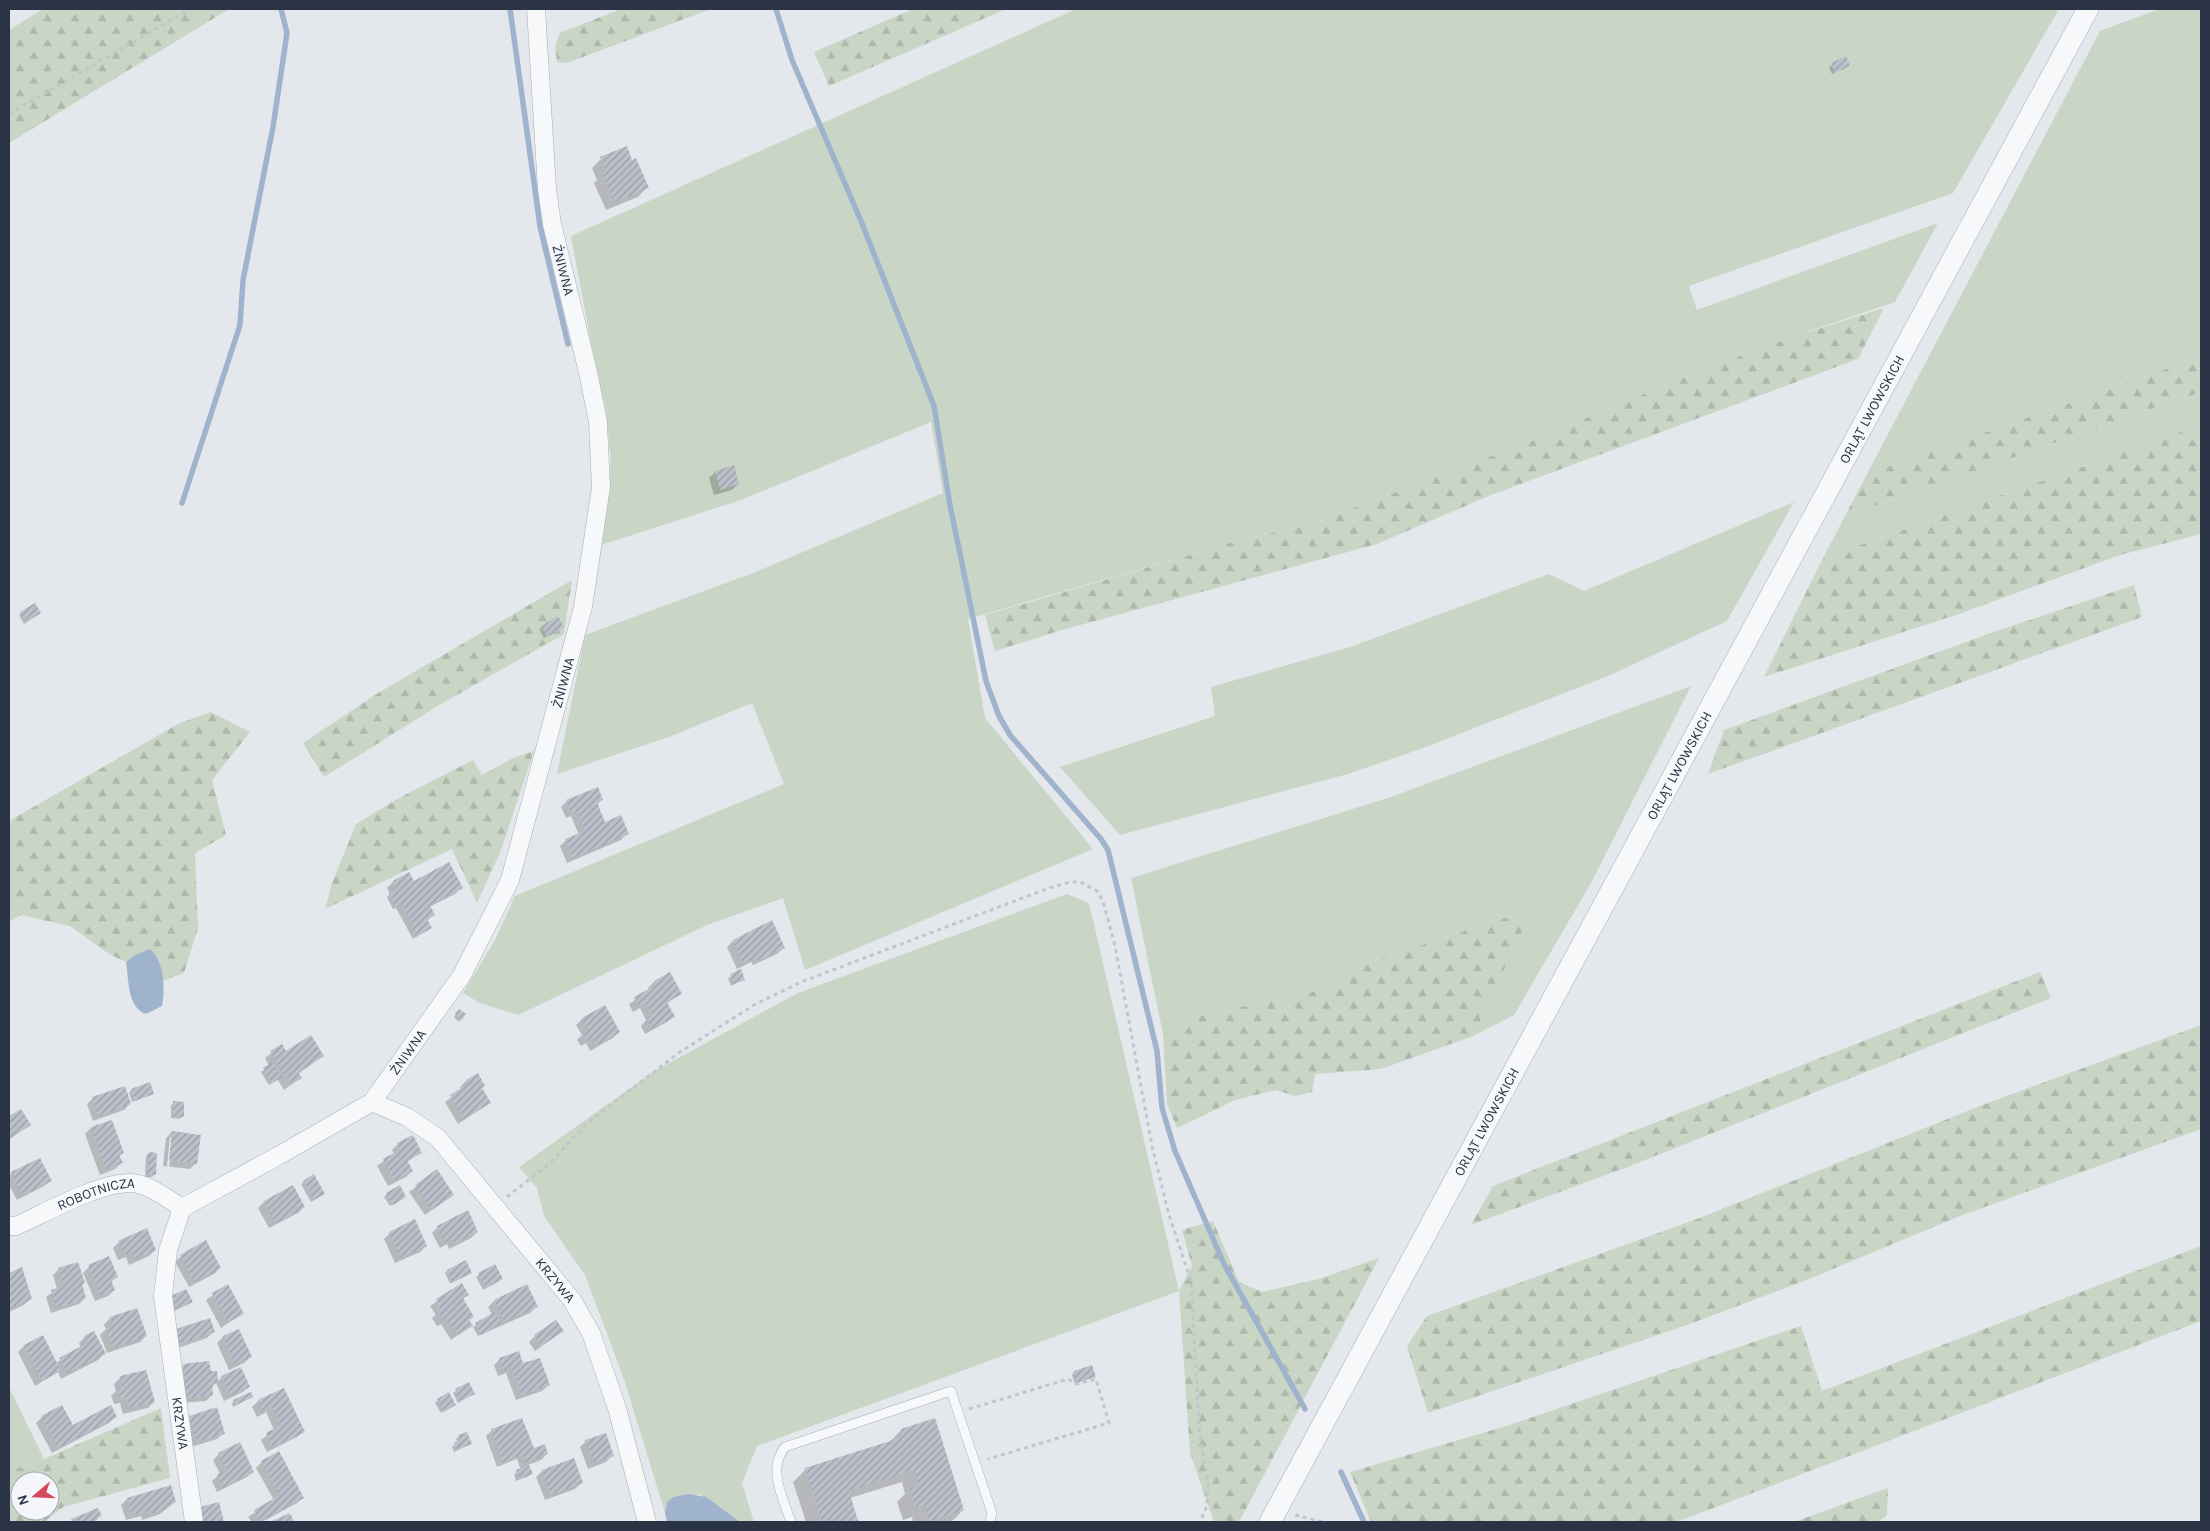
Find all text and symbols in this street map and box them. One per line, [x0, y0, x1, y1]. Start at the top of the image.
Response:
street label: ŻNIWNA [548, 243, 578, 297]
street label: ORLĄT LWOWSKICH [1835, 352, 1908, 466]
street label: ŻNIWNA [548, 655, 578, 710]
street label: ORLĄT LWOWSKICH [1643, 708, 1715, 823]
street label: ŻNIWNA [386, 1026, 429, 1078]
street label: ORLĄT LWOWSKICH [1450, 1065, 1523, 1179]
street label: ROBOTNICZA [54, 1174, 135, 1214]
street label: KRZYWA [532, 1254, 579, 1306]
street label: KRZYWA [168, 1396, 192, 1451]
north arrow [10, 1471, 60, 1521]
text: N [14, 1493, 33, 1508]

